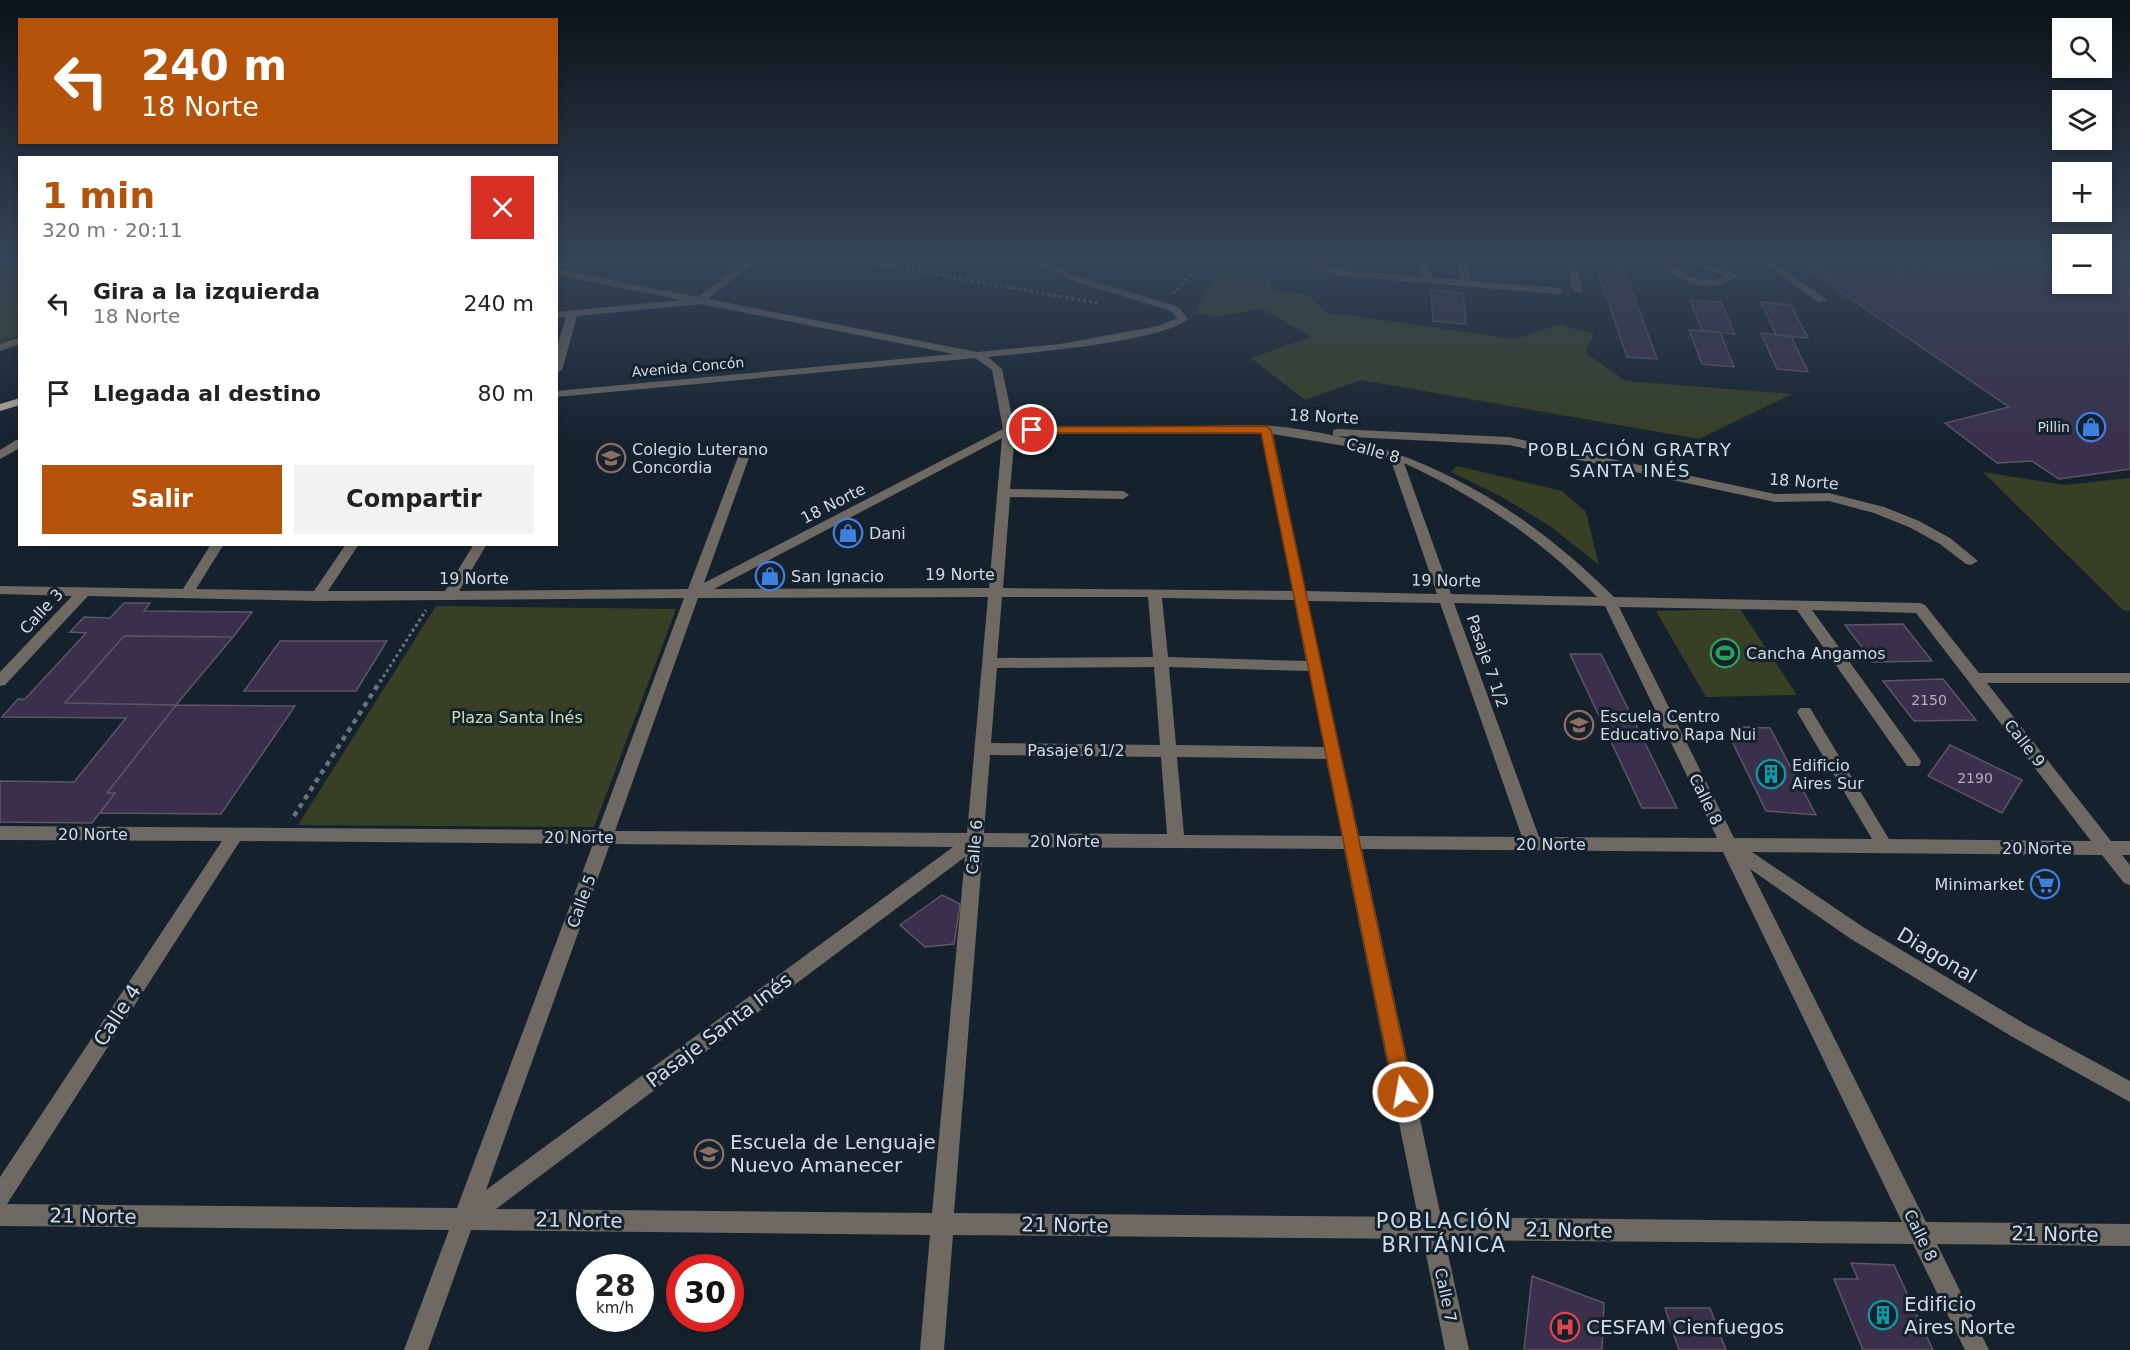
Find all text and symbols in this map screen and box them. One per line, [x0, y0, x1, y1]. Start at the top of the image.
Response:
map controls [2052, 18, 2112, 294]
button: search [2052, 18, 2112, 78]
text: 240 m [141, 41, 287, 90]
icon: left [42, 42, 120, 120]
button: layers [2052, 90, 2112, 150]
text: 18 Norte [141, 91, 259, 122]
button: + [2052, 162, 2112, 222]
text: 1 min [42, 175, 155, 216]
button: close [471, 176, 534, 239]
text: 320 m · 20:11 [42, 218, 183, 242]
button: − [2052, 234, 2112, 294]
text: Gira a la izquierda [93, 279, 320, 304]
icon: left [42, 287, 75, 320]
text: 240 m [464, 291, 534, 316]
text: 18 Norte [93, 304, 180, 328]
street label: Avenida Concón [631, 354, 745, 380]
icon: arrive [42, 377, 75, 410]
text: Llegada al destino [93, 381, 321, 406]
text: 80 m [478, 381, 534, 406]
pin [1006, 404, 1057, 455]
street label: 18 Norte [1289, 405, 1359, 428]
shop icon: Pillin [2075, 411, 2107, 443]
icon: arrive [1015, 413, 1048, 446]
place label: Pillin [2037, 419, 2070, 435]
street label: Calle 8 [1344, 434, 1402, 467]
district label: POBLACIÓN GRATRY SANTA INÉS [1527, 439, 1733, 481]
place label: Colegio Luterano Concordia [632, 440, 768, 477]
school or university icon: Colegio Luterano Concordia [595, 442, 627, 474]
button: Salir [42, 465, 282, 534]
button: Compartir [294, 465, 534, 534]
street label: 18 Norte [1768, 470, 1839, 493]
street label: 18 Norte [798, 479, 869, 528]
shop icon: Dani [832, 517, 864, 549]
place label: Dani [869, 524, 906, 543]
shop icon: San Ignacio [754, 560, 786, 592]
street label: 19 Norte [925, 565, 995, 584]
place label: San Ignacio [791, 567, 884, 586]
street label: 19 Norte [439, 569, 509, 588]
street label: 19 Norte [1411, 570, 1481, 591]
street label: Calle 3 [16, 585, 67, 638]
street label: Pasaje 7 1/2 [1463, 612, 1512, 710]
sports icon: Cancha Angamos [1709, 637, 1741, 669]
place label: Cancha Angamos [1746, 644, 1886, 663]
house number: 2150 [1911, 692, 1947, 708]
place label: Escuela Centro Educativo Rapa Nui [1600, 707, 1756, 744]
park label: Plaza Santa Inés [451, 708, 583, 727]
school or university icon: Escuela Centro Educativo Rapa Nui [1563, 709, 1595, 741]
street label: Calle 9 [2000, 716, 2049, 771]
street label: Pasaje 6 1/2 [1027, 741, 1125, 760]
place label: Edificio Aires Sur [1792, 756, 1864, 793]
building icon: Edificio Aires Sur [1755, 758, 1787, 790]
street label: Calle 8 [1685, 770, 1726, 828]
house number: 2190 [1957, 770, 1993, 786]
street label: Calle 6 [963, 819, 986, 875]
street label: 20 Norte [58, 825, 128, 844]
street label: 20 Norte [544, 828, 614, 847]
street label: 20 Norte [1030, 832, 1100, 851]
street label: 20 Norte [1516, 835, 1586, 854]
street label: 20 Norte [2002, 839, 2072, 858]
supermarket icon: Minimarket [2029, 868, 2061, 900]
street label: Calle 5 [563, 872, 600, 930]
place label: Minimarket [1934, 875, 2024, 894]
street label: Diagonal [1893, 922, 1981, 988]
street label: Pasaje Santa Inés [642, 968, 796, 1092]
street label: Calle 4 [88, 980, 146, 1050]
position arrow [1371, 1060, 1435, 1124]
place label: Escuela de Lenguaje Nuevo Amanecer [730, 1130, 936, 1177]
school or university icon: Escuela de Lenguaje Nuevo Amanecer [693, 1138, 725, 1170]
street label: 21 Norte [49, 1203, 137, 1229]
street label: Calle 8 [1900, 1206, 1941, 1264]
street label: 21 Norte [535, 1207, 623, 1233]
district label: POBLACIÓN BRITÁNICA [1376, 1208, 1512, 1257]
street label: 21 Norte [1021, 1212, 1109, 1238]
street label: 21 Norte [1525, 1217, 1613, 1243]
street label: 21 Norte [2011, 1221, 2099, 1247]
speed limit sign: 30 [666, 1254, 744, 1332]
street label: Calle 7 [1431, 1266, 1461, 1324]
text: 28 [594, 1268, 636, 1303]
place label: Edificio Aires Norte [1904, 1292, 2016, 1339]
text: km/h [596, 1299, 634, 1317]
building icon: Edificio Aires Norte [1867, 1299, 1899, 1331]
hospital icon: CESFAM Cienfuegos [1549, 1311, 1581, 1343]
place label: CESFAM Cienfuegos [1586, 1315, 1784, 1339]

